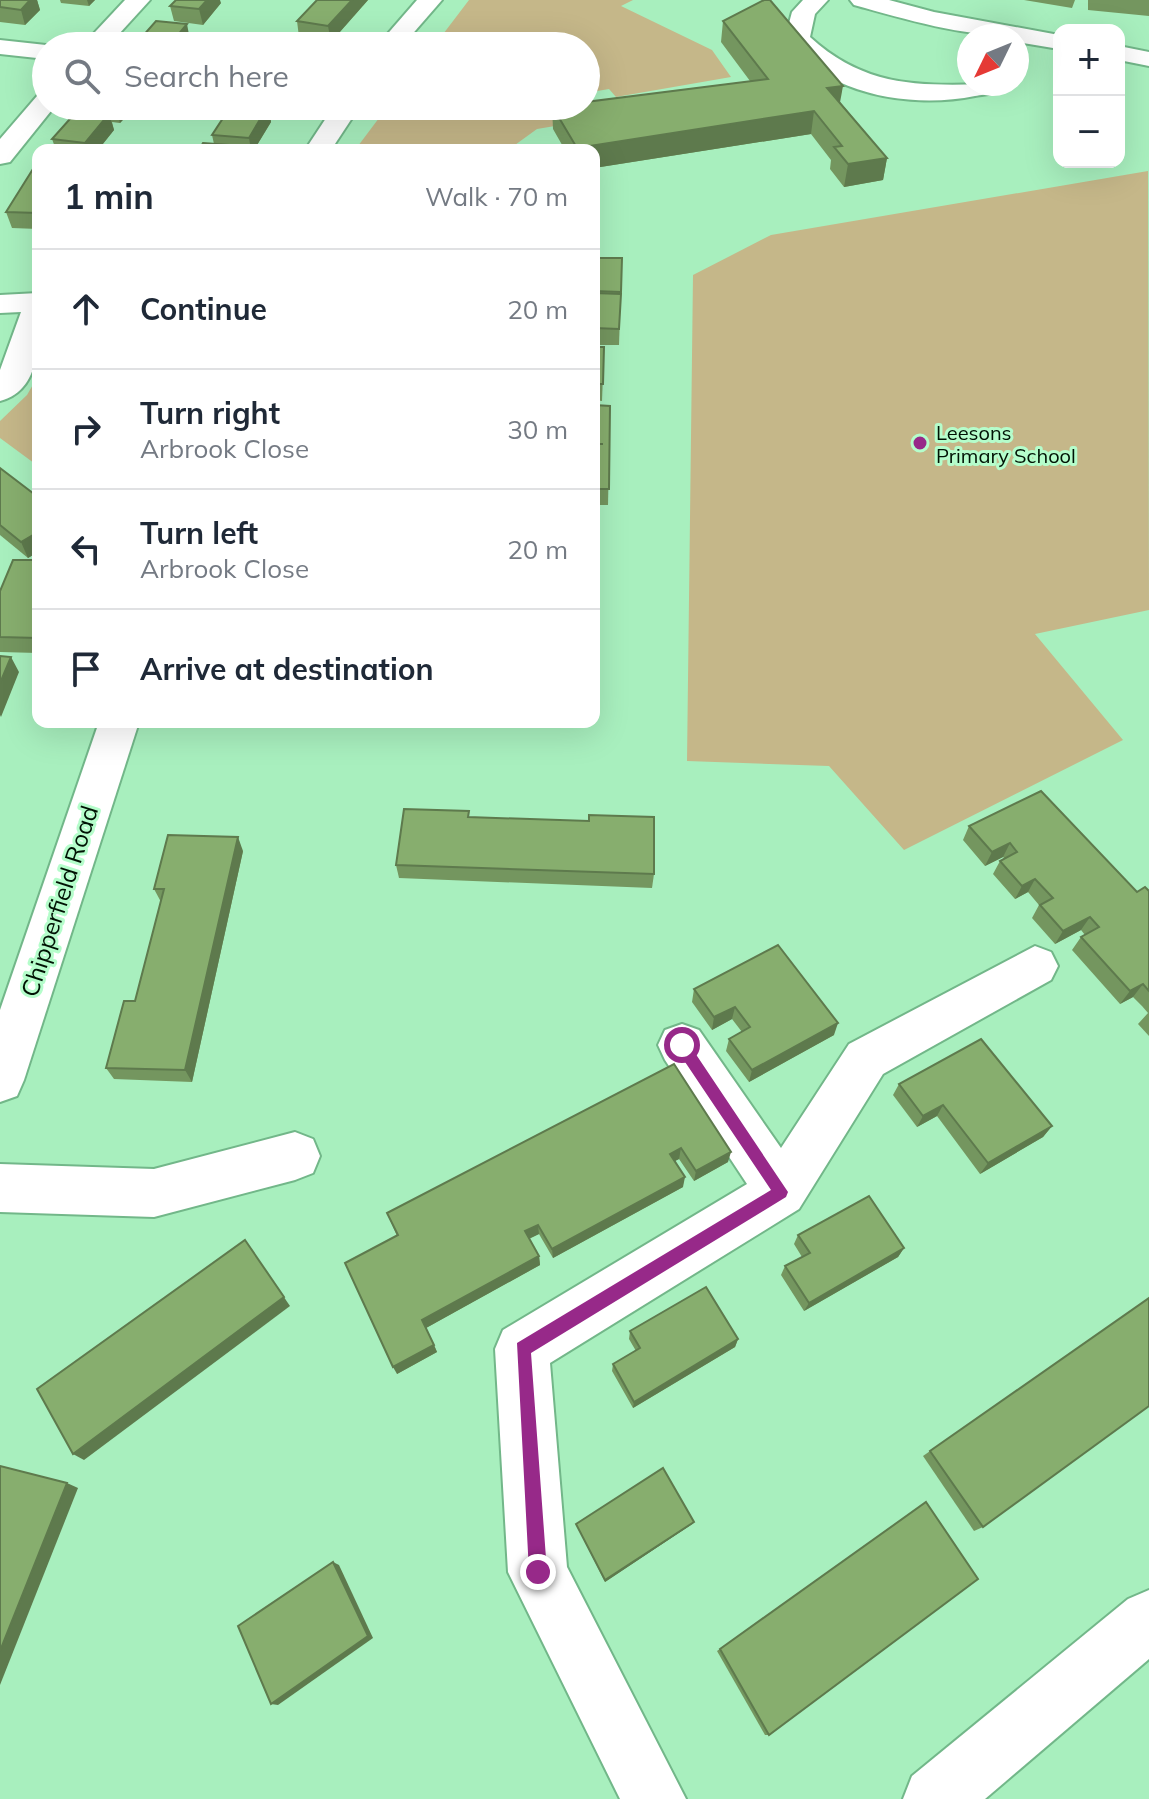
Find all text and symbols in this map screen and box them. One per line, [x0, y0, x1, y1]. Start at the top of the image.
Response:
north arrow [957, 24, 1029, 96]
map controls [1053, 24, 1125, 168]
button: + [1053, 24, 1125, 96]
search box [32, 32, 600, 120]
icon: search [60, 54, 104, 98]
text: Search here [124, 57, 289, 95]
button: − [1053, 96, 1125, 168]
text: 1 min [64, 175, 154, 218]
text: Walk · 70 m [425, 180, 568, 213]
icon: ahead [64, 287, 108, 331]
text: Continue [140, 290, 267, 328]
text: 20 m [507, 293, 568, 326]
text: Turn right [140, 394, 280, 432]
icon: right [64, 407, 108, 451]
text: 30 m [507, 413, 568, 446]
place label: Leesons Primary School [936, 420, 1076, 468]
text: Arbrook Close [140, 432, 309, 465]
marker: Leesons Primary School [911, 434, 929, 452]
text: Turn left [140, 514, 258, 552]
icon: left [64, 527, 108, 571]
text: 20 m [507, 533, 568, 566]
text: Arbrook Close [140, 552, 309, 585]
icon: arrive [64, 647, 108, 691]
text: Arrive at destination [140, 650, 434, 688]
street label: Chipperfield Road [14, 802, 104, 1000]
route start [664, 1027, 700, 1063]
route end [520, 1554, 556, 1590]

